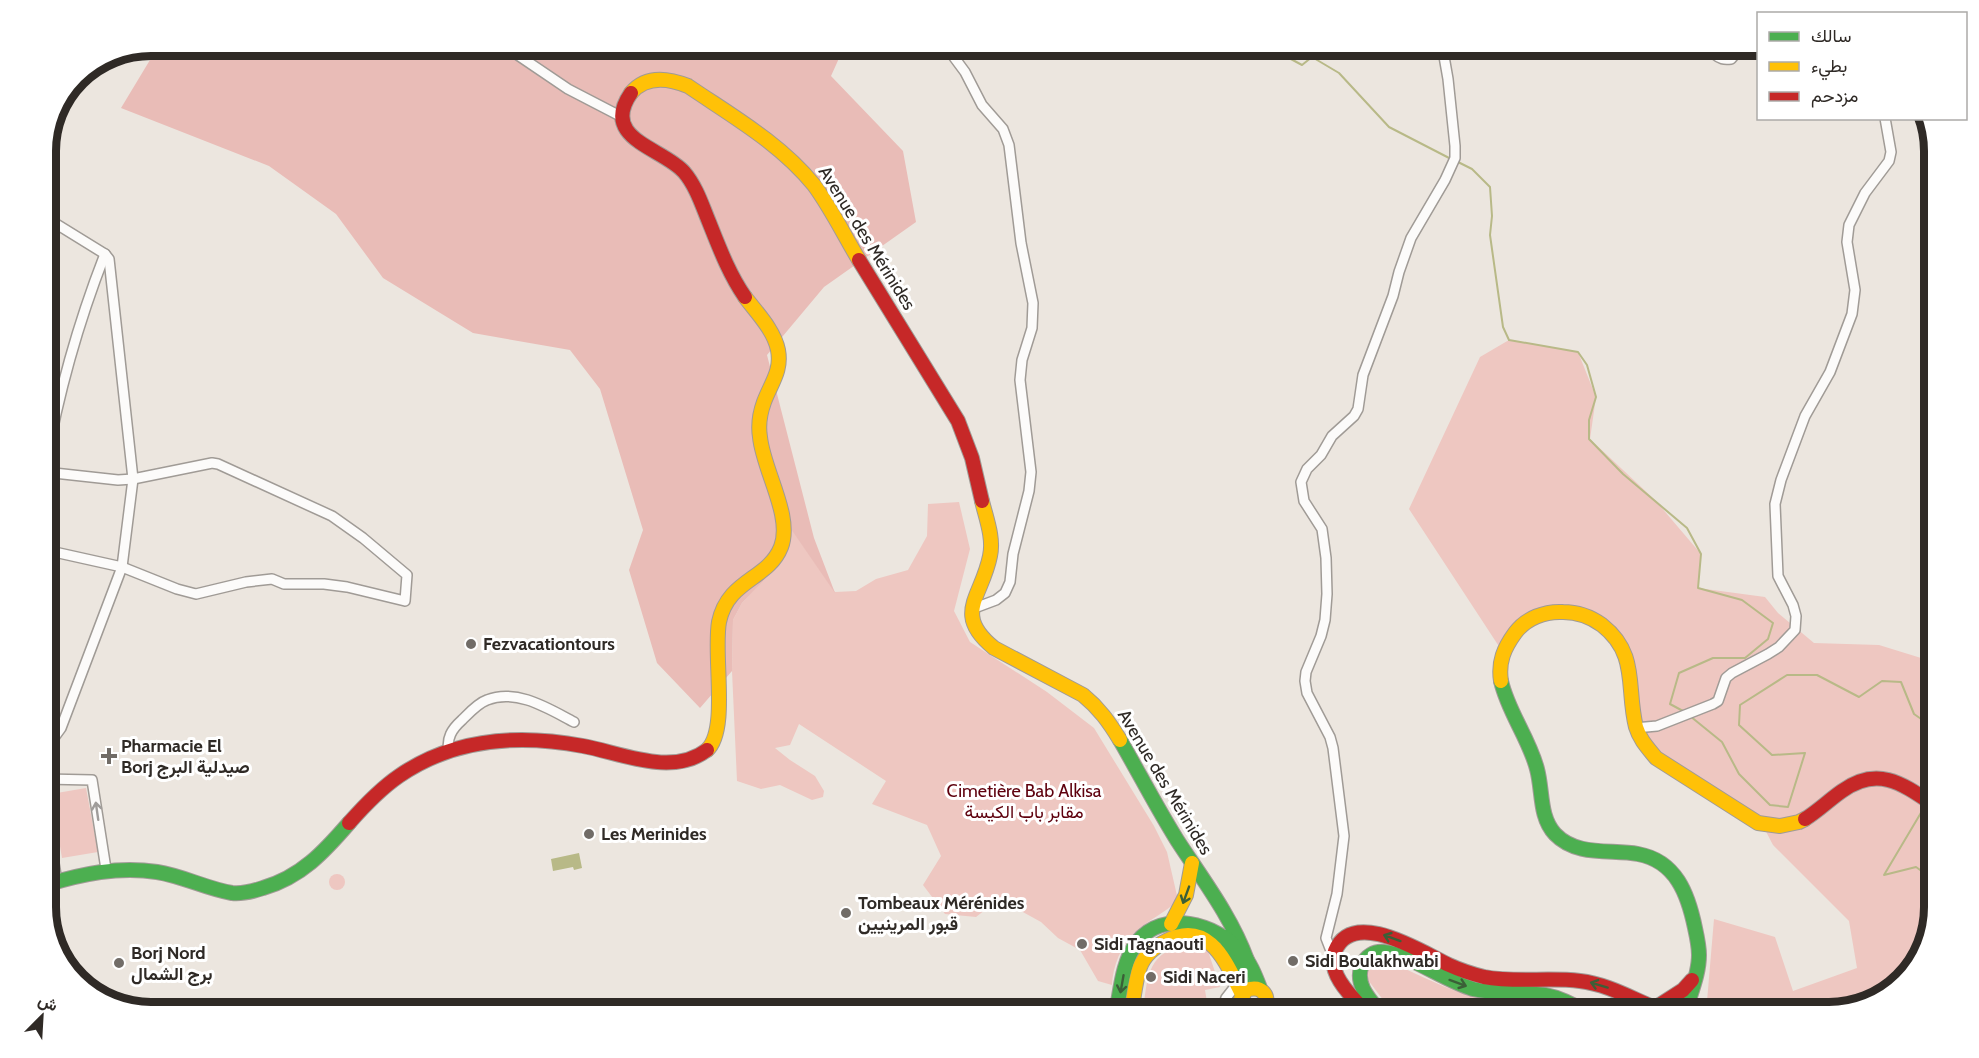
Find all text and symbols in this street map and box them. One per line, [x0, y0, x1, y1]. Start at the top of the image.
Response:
legend [1757, 12, 1967, 120]
text: سالك [1811, 25, 1851, 47]
text: بطيء [1811, 55, 1847, 81]
text: مزدحم [1811, 85, 1858, 108]
street label: Avenue des Mérinides [814, 162, 920, 314]
place label: Fezvacationtours [483, 633, 615, 655]
marker: Fezvacationtours [464, 637, 478, 651]
street label: Avenue des Mérinides [1113, 705, 1217, 859]
place label: Pharmacie El Borj صيدلية البرج [121, 735, 250, 779]
marker: Pharmacie El Borj صيدلية البرج [102, 749, 116, 763]
park label: Cimetière Bab Alkisa مقابر باب الكيسة [947, 780, 1102, 823]
one-way arrow [92, 802, 103, 822]
place label: Les Merinides [601, 823, 707, 845]
marker: Les Merinides [582, 827, 596, 841]
one-way arrow [1179, 885, 1190, 903]
place label: Tombeaux Mérénides قبور المرينيين [858, 892, 1025, 935]
marker: Tombeaux Mérénides قبور المرينيين [839, 906, 853, 920]
one-way arrow [1383, 931, 1401, 942]
place label: Sidi Tagnaouti [1094, 933, 1204, 955]
marker: Sidi Tagnaouti [1075, 937, 1089, 951]
place label: Borj Nord برج الشمال [131, 942, 213, 986]
place label: Sidi Boulakhwabi [1305, 950, 1439, 972]
marker: Sidi Boulakhwabi [1286, 954, 1300, 968]
marker: Borj Nord برج الشمال [112, 956, 126, 970]
place label: Sidi Naceri [1163, 966, 1245, 988]
marker: Sidi Naceri [1144, 970, 1158, 984]
one-way arrow [1116, 974, 1127, 994]
one-way arrow [1448, 979, 1467, 990]
one-way arrow [1589, 979, 1608, 990]
north arrow [12, 986, 72, 1046]
text: ش [35, 990, 61, 1015]

